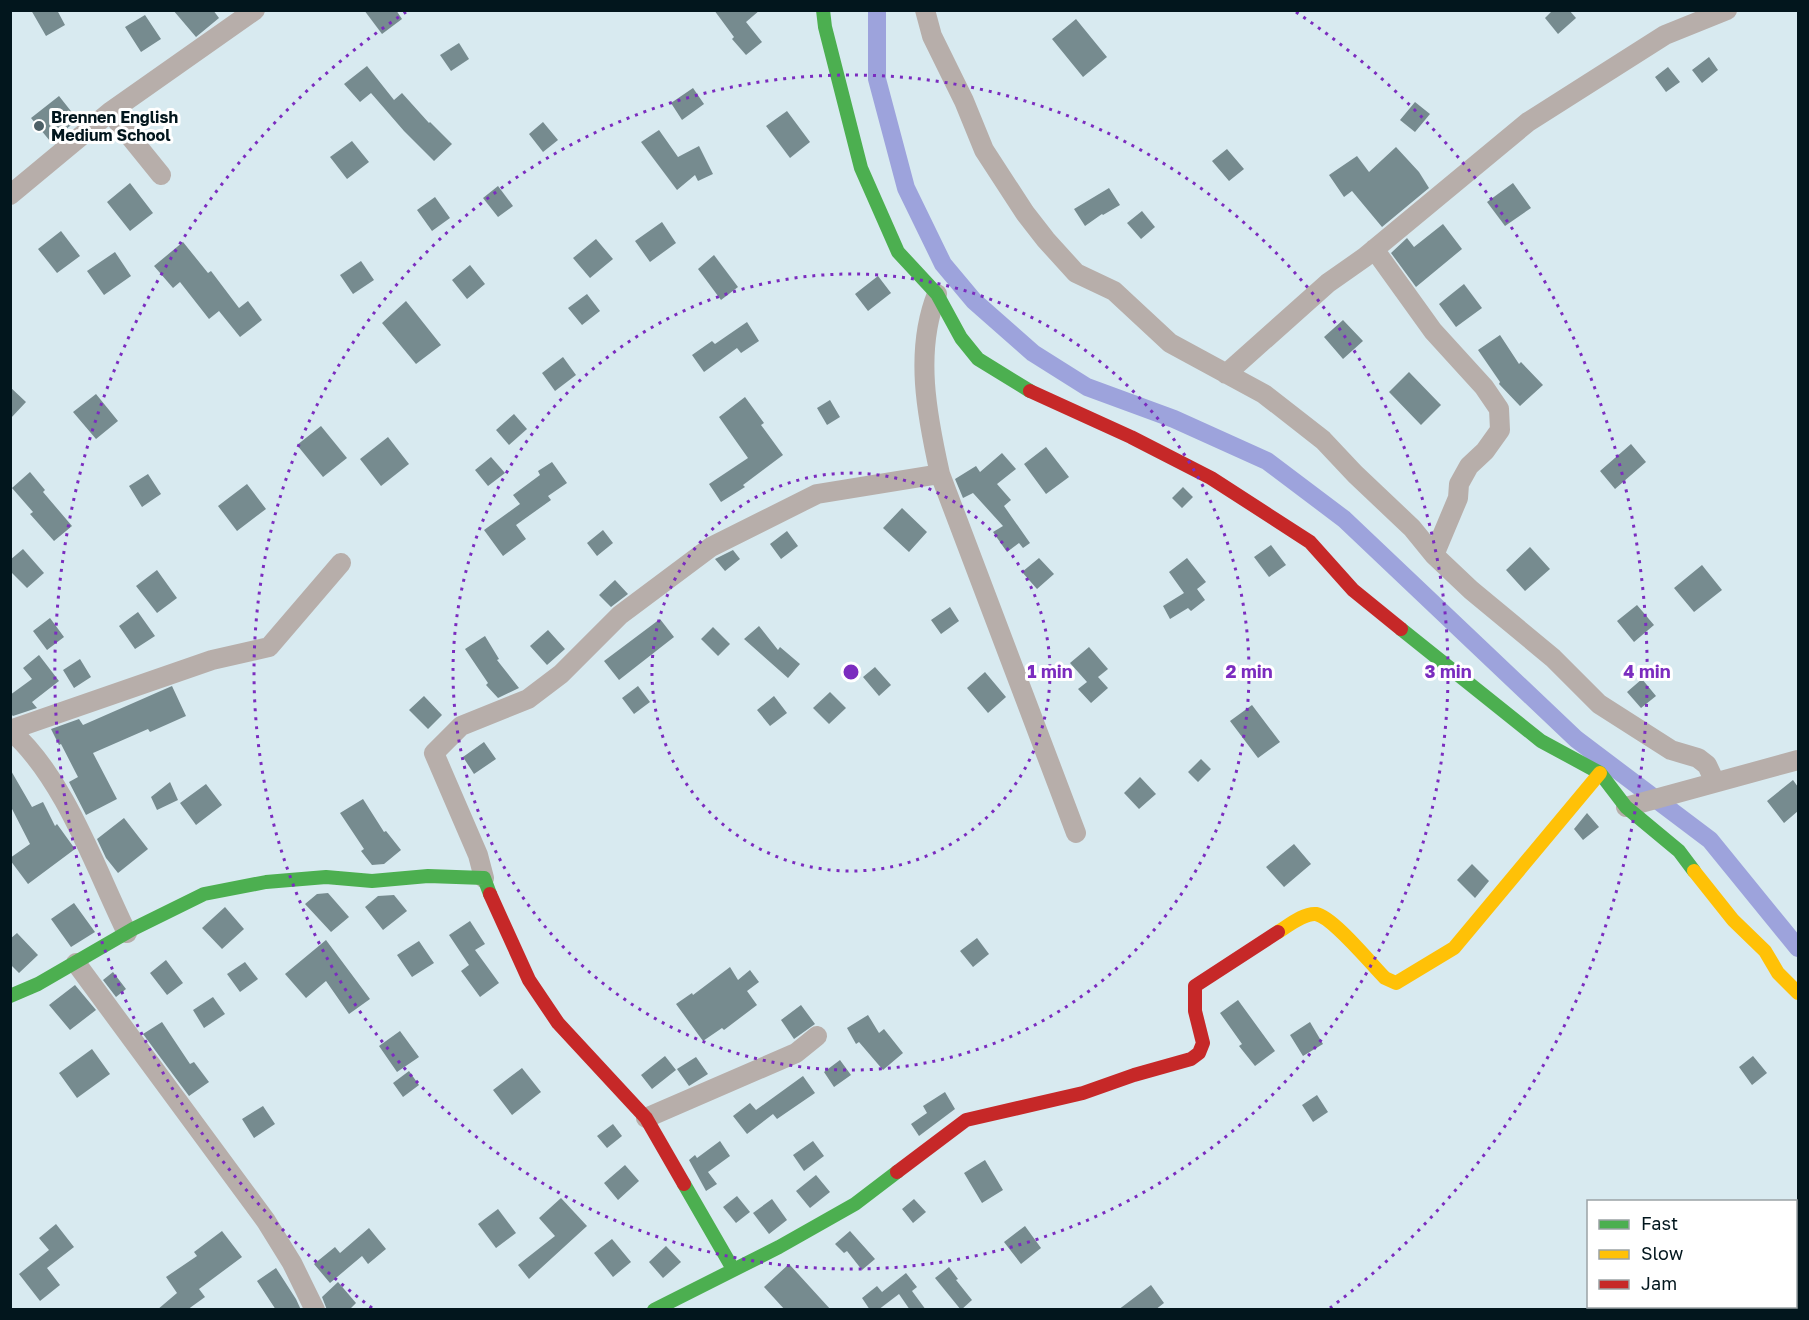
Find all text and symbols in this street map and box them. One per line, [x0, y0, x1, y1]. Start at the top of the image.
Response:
place label: Brennen English Medium School [51, 107, 178, 145]
marker: Brennen English Medium School [32, 119, 46, 133]
text: 1 min [1027, 660, 1073, 682]
text: 2 min [1225, 660, 1273, 682]
text: 3 min [1424, 660, 1472, 682]
text: 4 min [1623, 660, 1671, 682]
centre of rings [841, 662, 861, 682]
legend [1587, 1200, 1797, 1308]
text: Fast [1641, 1212, 1678, 1234]
text: Slow [1641, 1242, 1684, 1264]
text: Jam [1641, 1272, 1677, 1294]

